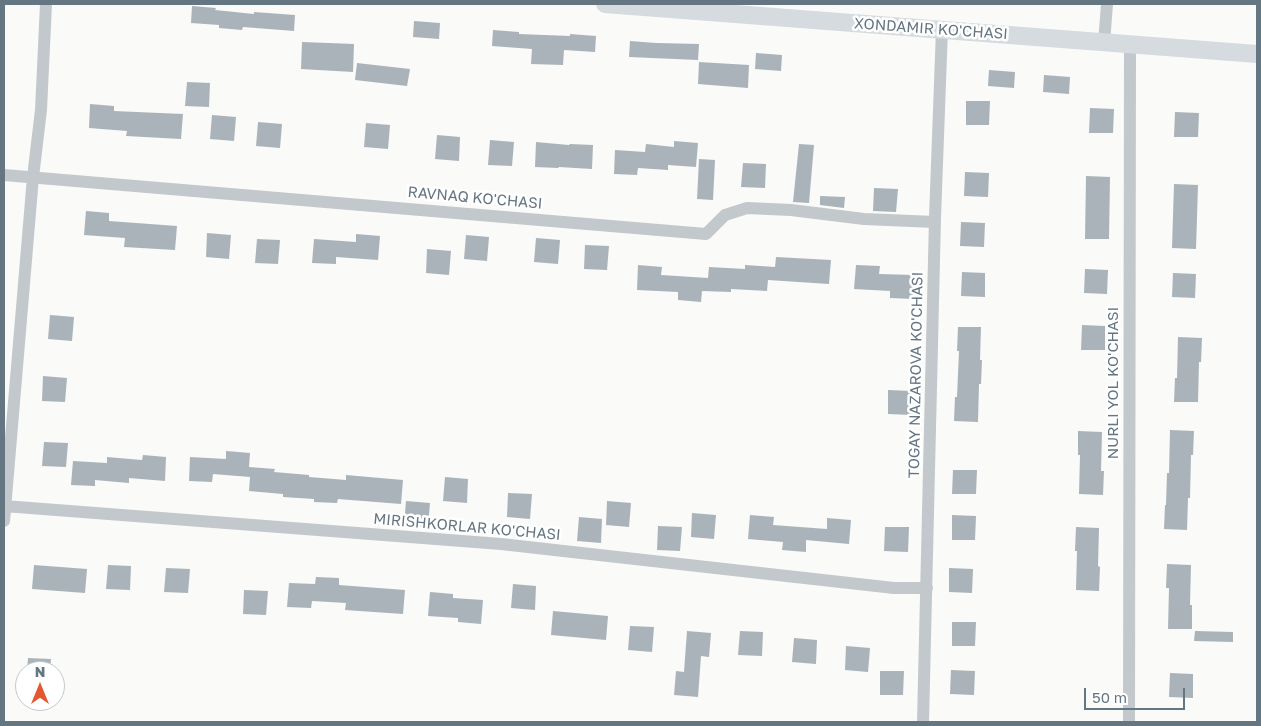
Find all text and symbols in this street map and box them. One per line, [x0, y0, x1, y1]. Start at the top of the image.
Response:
street label: XONDAMIR KO'CHASI [853, 15, 1009, 43]
street label: RAVNAQ KO'CHASI [407, 183, 543, 213]
street label: TOGAY NAZAROVA KO'CHASI [905, 272, 927, 478]
street label: NURLI YOL KO'CHASI [1104, 307, 1122, 459]
street label: MIRISHKORLAR KO'CHASI [373, 510, 561, 544]
north arrow [15, 661, 65, 711]
text: N [35, 663, 45, 680]
scale bar [1086, 678, 1187, 710]
text: 50 m [1092, 688, 1127, 706]

